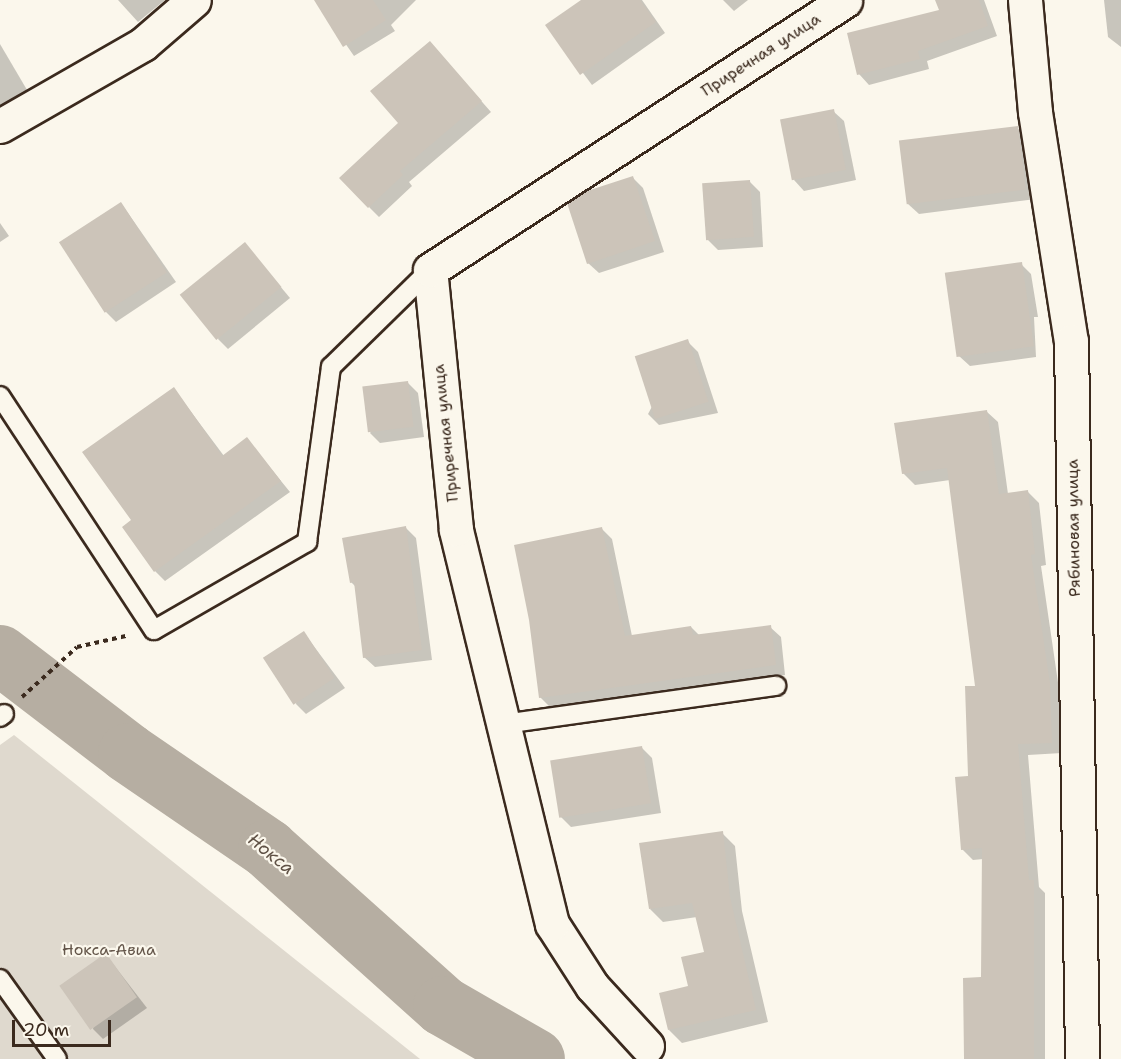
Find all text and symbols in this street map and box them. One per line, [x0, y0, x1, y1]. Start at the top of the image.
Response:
street label: Приречная улица [698, 9, 824, 101]
street label: Приречная улица [429, 363, 463, 503]
street label: Рябиновая улица [1063, 459, 1085, 597]
water label: Нокса [243, 829, 299, 879]
park label: Нокса-Авиа [62, 940, 156, 960]
scale bar [15, 1008, 114, 1046]
text: 20 m [23, 1018, 69, 1042]

